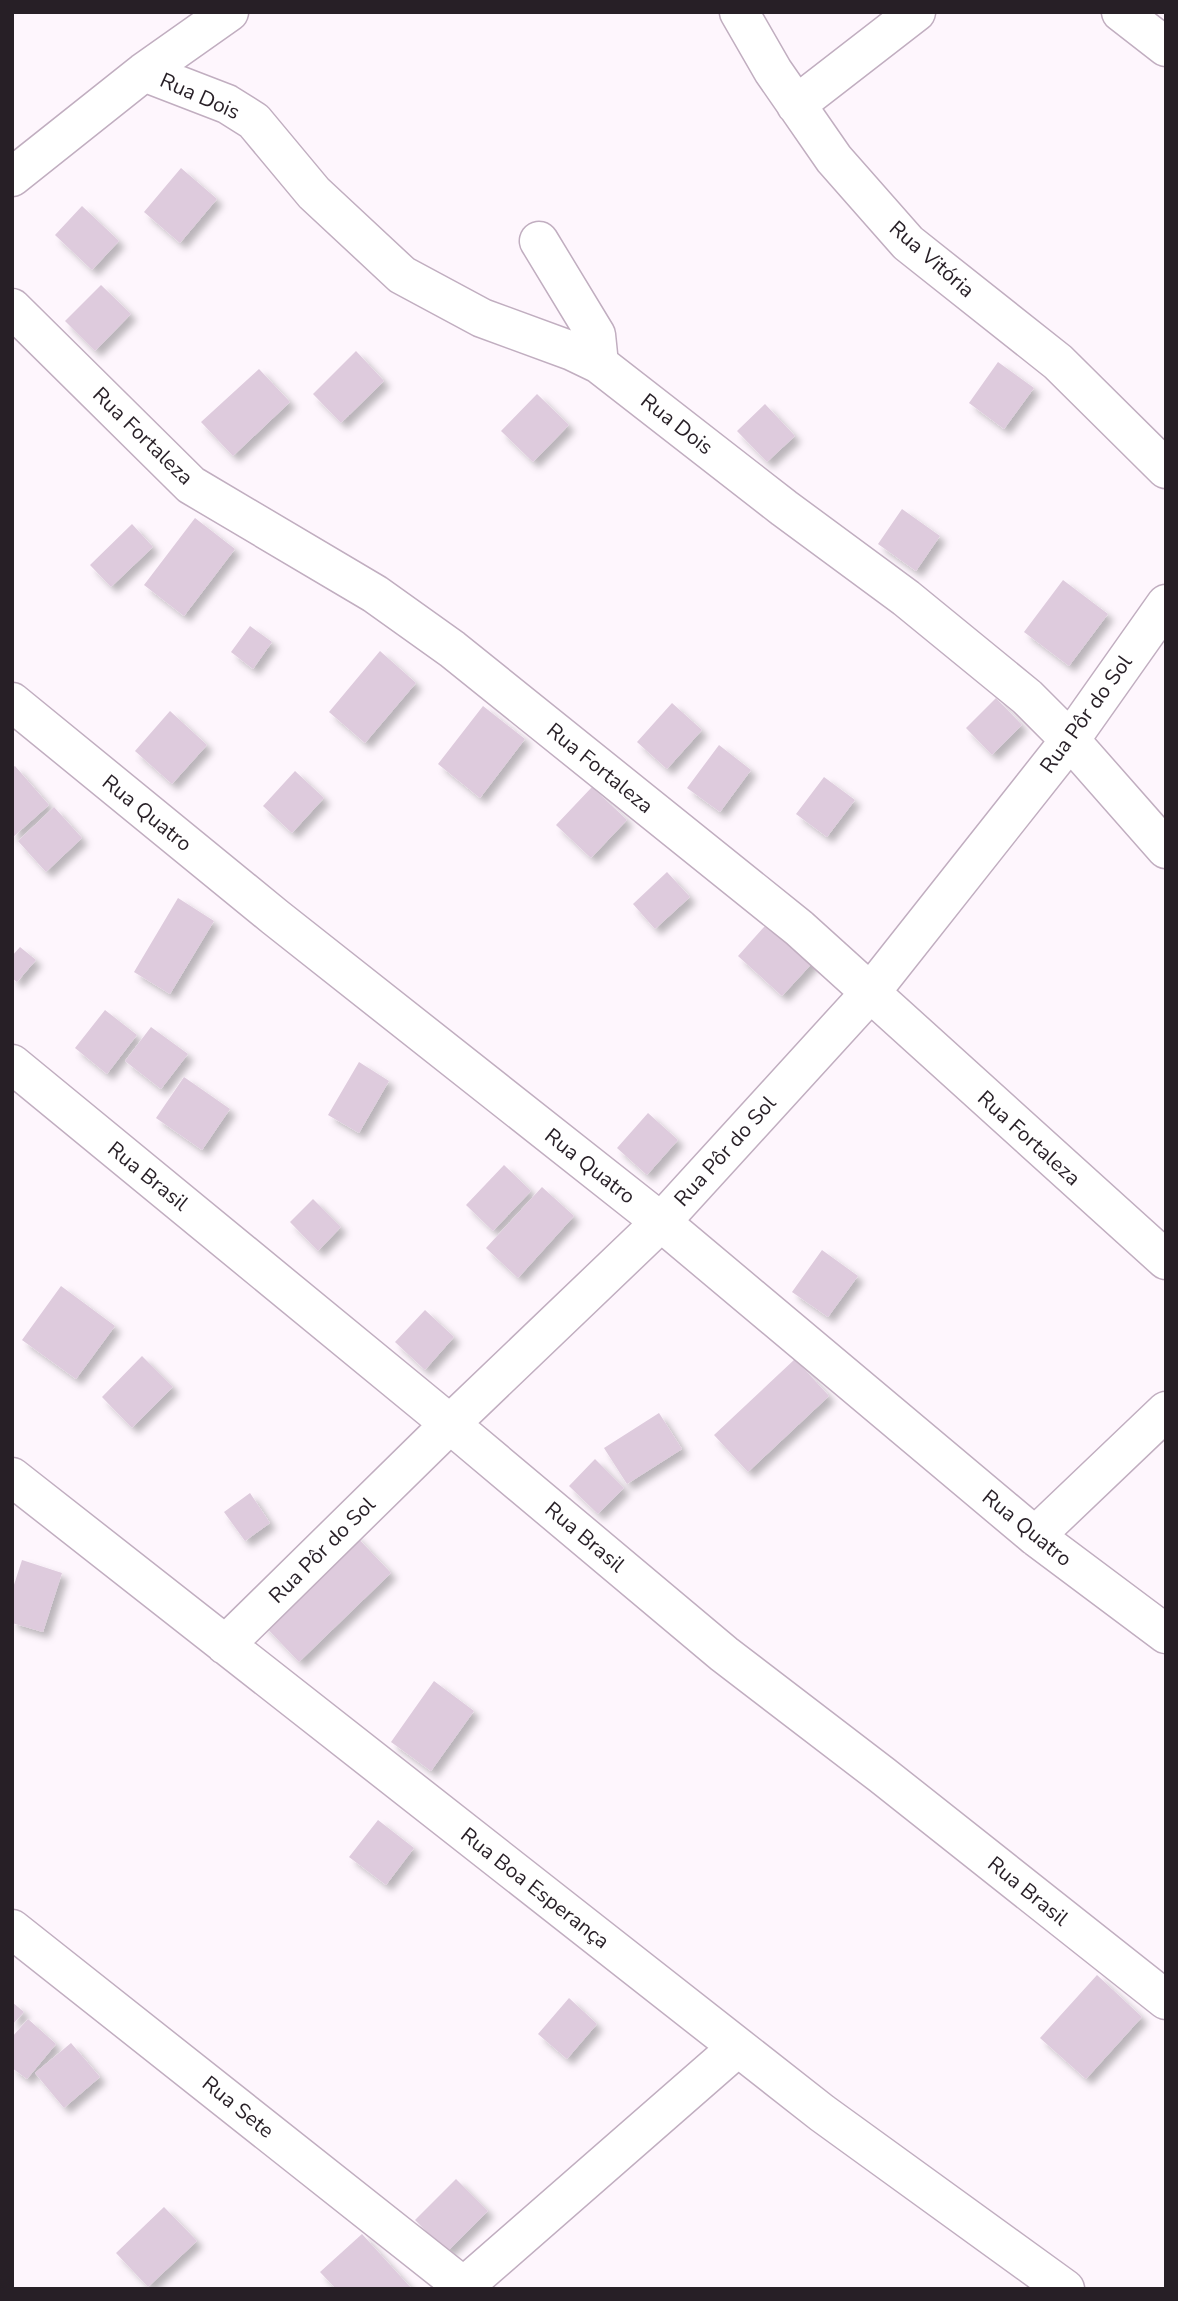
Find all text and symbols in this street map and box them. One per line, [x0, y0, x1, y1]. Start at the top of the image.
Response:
street label: Rua Dois [156, 66, 244, 126]
street label: Rua Vitória [884, 214, 980, 304]
street label: Rua Fortaleza [87, 381, 199, 491]
street label: Rua Dois [635, 387, 719, 461]
street label: Rua Pôr do Sol [1034, 649, 1139, 779]
street label: Rua Fortaleza [541, 716, 659, 820]
street label: Rua Quatro [96, 768, 198, 858]
street label: Rua Fortaleza [971, 1084, 1087, 1192]
street label: Rua Pôr do Sol [668, 1089, 783, 1212]
street label: Rua Quatro [539, 1122, 641, 1210]
street label: Rua Brasil [102, 1135, 195, 1218]
street label: Rua Quatro [976, 1483, 1078, 1573]
street label: Rua Pôr do Sol [263, 1490, 382, 1609]
street label: Rua Brasil [539, 1495, 631, 1579]
street label: Rua Boa Esperança [455, 1821, 615, 1955]
street label: Rua Brasil [982, 1850, 1075, 1933]
street label: Rua Sete [196, 2069, 280, 2145]

